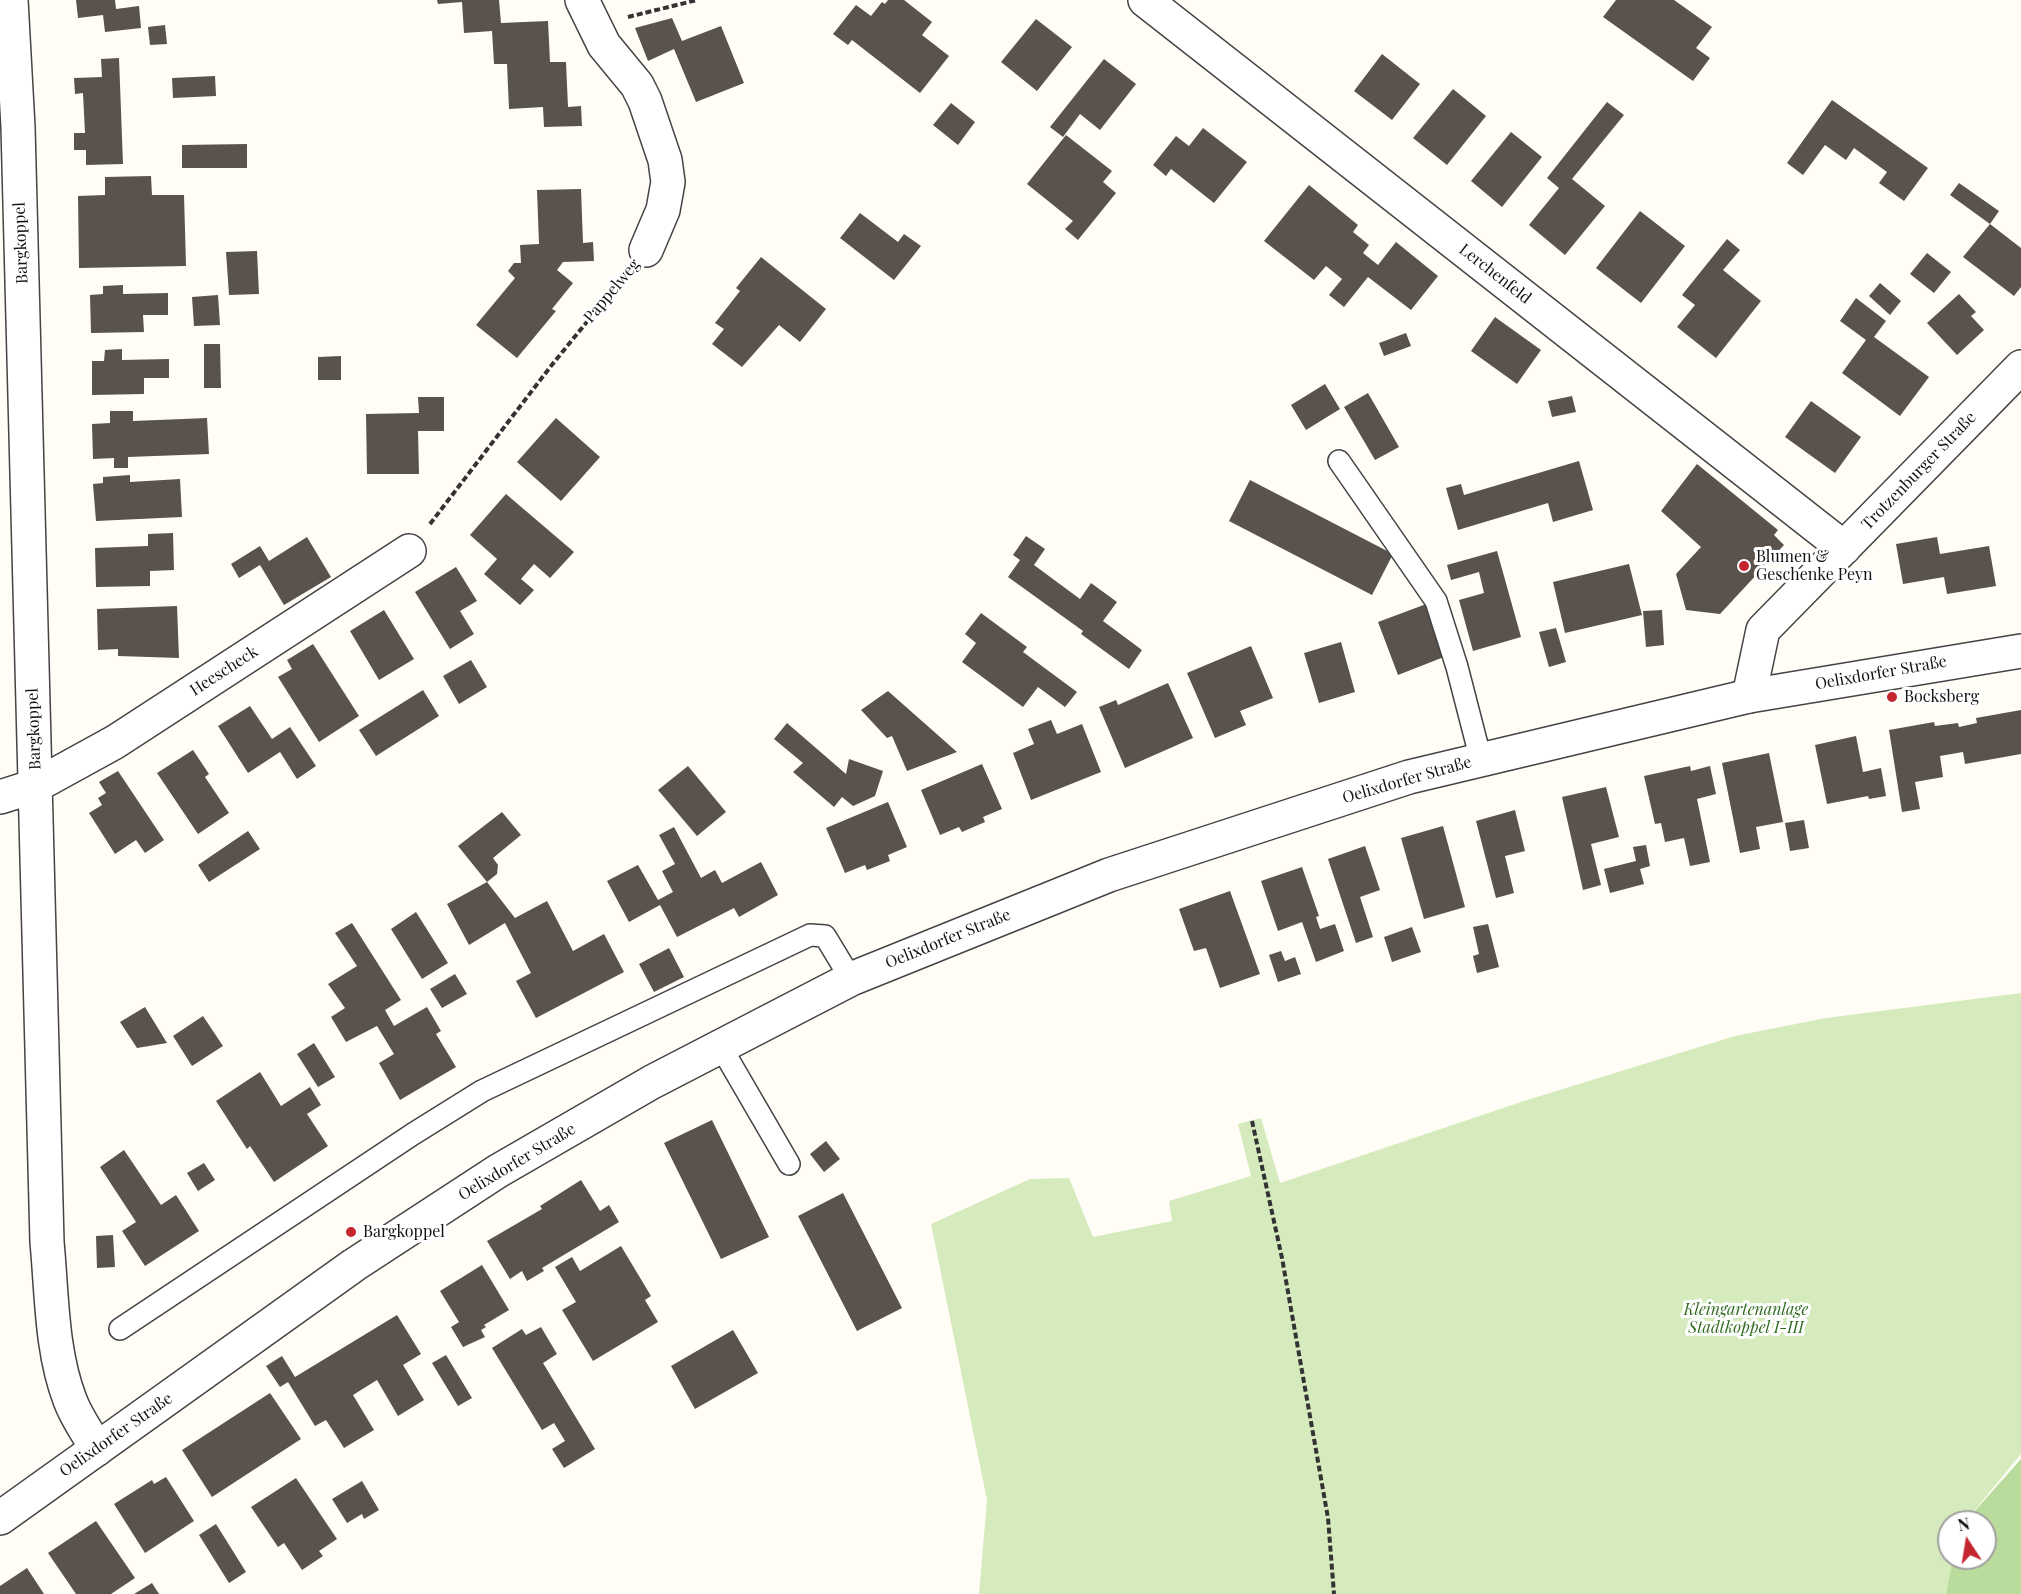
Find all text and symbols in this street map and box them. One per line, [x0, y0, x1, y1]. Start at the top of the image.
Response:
street label: Bargkoppel [10, 202, 32, 284]
street label: Lerchenfeld [1455, 240, 1535, 308]
street label: Pappelweg [580, 255, 644, 327]
street label: Trotzenburger Straße [1858, 408, 1980, 534]
place label: Blumen & Geschenke Peyn [1756, 547, 1872, 585]
marker: Blumen & Geschenke Peyn [1737, 559, 1751, 573]
street label: Heescheck [186, 642, 262, 700]
street label: Oelixdorfer Straße [1814, 652, 1948, 694]
place label: Bocksberg [1904, 687, 1979, 707]
street label: Bargkoppel [23, 688, 45, 770]
marker: Bocksberg [1885, 690, 1899, 704]
street label: Oelixdorfer Straße [1340, 752, 1474, 808]
street label: Oelixdorfer Straße [883, 905, 1013, 973]
street label: Oelixdorfer Straße [455, 1119, 579, 1205]
place label: Bargkoppel [363, 1222, 445, 1242]
marker: Bargkoppel [344, 1225, 358, 1239]
park label: Kleingartenanlage Stadtkoppel I-III [1684, 1300, 1808, 1338]
street label: Oelixdorfer Straße [56, 1389, 176, 1481]
north arrow [1937, 1510, 1997, 1570]
text: N [1956, 1512, 1971, 1535]

